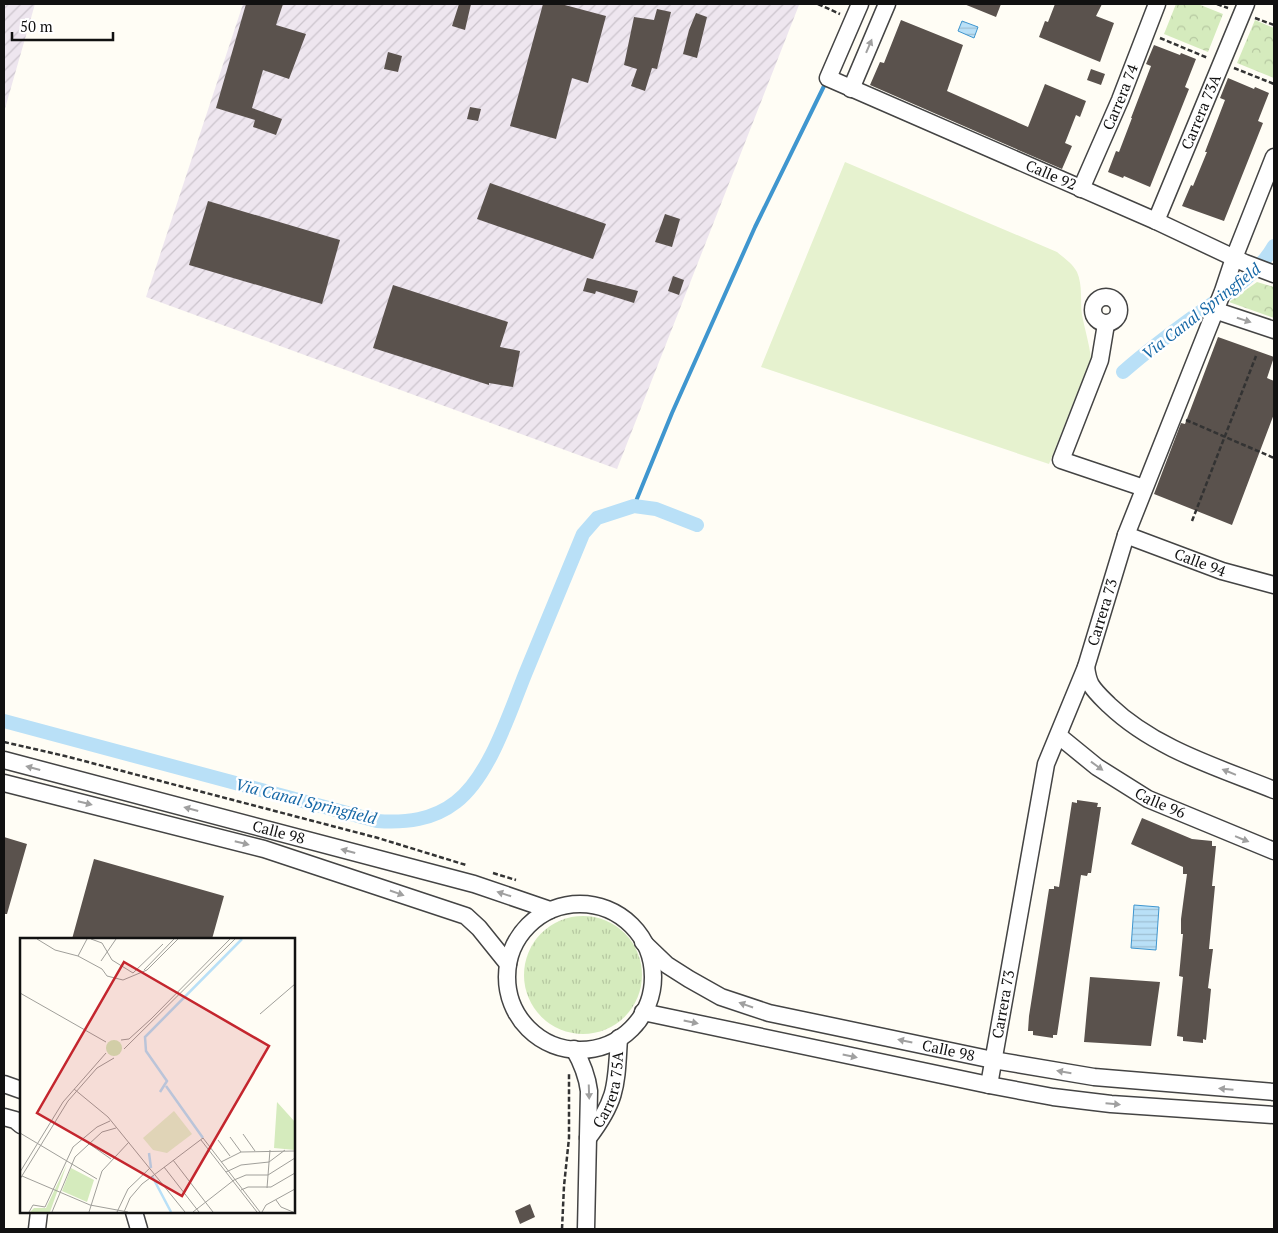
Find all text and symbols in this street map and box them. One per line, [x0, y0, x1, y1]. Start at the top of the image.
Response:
scale bar [12, 10, 114, 42]
text: 50 m [20, 16, 53, 36]
one-way arrow [865, 38, 873, 53]
street label: Carrera 74 [1097, 61, 1142, 133]
street label: Carrera 73A [1176, 70, 1225, 152]
street label: Calle 92 [1023, 154, 1080, 194]
water label: Via Canal Springfield [1137, 257, 1265, 364]
one-way arrow [1237, 317, 1252, 324]
street label: Calle 94 [1172, 543, 1229, 581]
street label: Carrera 73 [1082, 576, 1121, 648]
one-way arrow [1090, 761, 1104, 771]
one-way arrow [26, 763, 41, 771]
one-way arrow [1221, 768, 1236, 776]
water label: Via Canal Springfield [233, 773, 379, 829]
street label: Calle 96 [1131, 782, 1189, 822]
one-way arrow [77, 799, 92, 807]
one-way arrow [183, 805, 198, 813]
street label: Calle 98 [250, 815, 307, 848]
one-way arrow [1235, 835, 1249, 843]
one-way arrow [235, 839, 250, 847]
one-way arrow [340, 847, 355, 855]
one-way arrow [390, 889, 405, 897]
one-way arrow [496, 890, 511, 898]
inset map [20, 938, 295, 1213]
street label: Carrera 73 [986, 968, 1018, 1040]
one-way arrow [739, 1001, 754, 1008]
one-way arrow [684, 1018, 699, 1026]
street label: Calle 98 [920, 1034, 977, 1065]
one-way arrow [897, 1037, 912, 1045]
street label: Carrera 75A [587, 1050, 627, 1131]
one-way arrow [843, 1052, 858, 1060]
one-way arrow [1056, 1068, 1072, 1076]
one-way arrow [585, 1084, 593, 1100]
one-way arrow [1217, 1084, 1233, 1092]
one-way arrow [1105, 1100, 1121, 1108]

